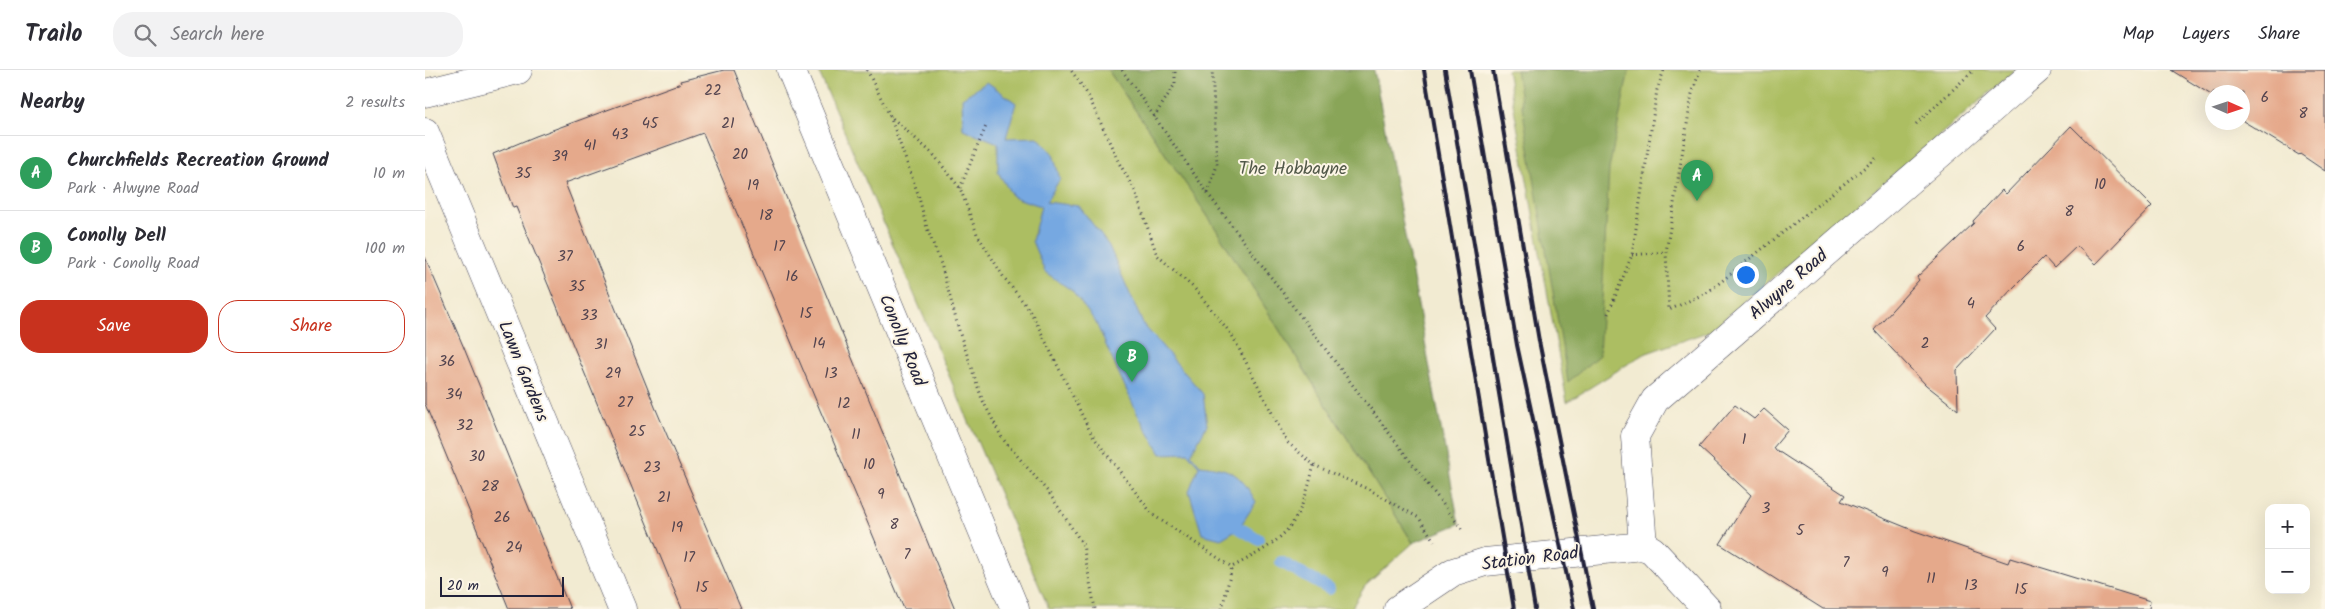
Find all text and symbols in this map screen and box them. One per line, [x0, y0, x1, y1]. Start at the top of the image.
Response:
search box [113, 12, 463, 57]
text: Trailo [25, 15, 83, 54]
text: Search here [171, 20, 264, 50]
text: Map [2123, 20, 2154, 49]
text: Layers [2182, 20, 2230, 49]
text: Share [2258, 20, 2300, 49]
icon: search [131, 21, 159, 49]
house number: 22 [704, 79, 722, 103]
north arrow [2205, 85, 2250, 130]
text: Nearby [20, 86, 85, 119]
house number: 6 [2261, 86, 2269, 110]
text: 2 results [345, 90, 405, 115]
house number: 8 [2298, 102, 2308, 126]
house number: 45 [642, 112, 659, 136]
house number: 21 [721, 112, 735, 136]
house number: 43 [612, 123, 629, 147]
house number: 41 [584, 134, 597, 158]
house number: 20 [732, 143, 749, 167]
house number: 39 [552, 145, 569, 169]
text: Churchfields Recreation Ground [67, 146, 329, 176]
park label: The Hobbayne [1239, 155, 1347, 184]
pin: A [1681, 160, 1713, 201]
text: A [31, 161, 41, 186]
text: 10 m [373, 161, 405, 186]
house number: 35 [515, 162, 532, 186]
house number: 10 [2094, 173, 2107, 197]
house number: 19 [747, 174, 760, 198]
text: Park · Alwyne Road [67, 176, 199, 201]
house number: 8 [2064, 200, 2074, 224]
house number: 18 [759, 204, 774, 228]
text: Conolly Dell [67, 221, 166, 251]
house number: 17 [773, 235, 786, 259]
house number: 6 [2017, 235, 2025, 259]
text: B [31, 236, 41, 261]
text: 100 m [365, 236, 405, 261]
street label: Alwyne Road [1743, 242, 1836, 328]
house number: 37 [557, 245, 574, 269]
text: Park · Conolly Road [67, 251, 199, 276]
your location [1733, 262, 1759, 288]
house number: 16 [785, 265, 799, 289]
house number: 35 [569, 275, 586, 299]
street label: Conolly Road [870, 290, 934, 392]
house number: 4 [1967, 292, 1975, 316]
button: Save [20, 300, 208, 353]
button: Share [218, 300, 405, 353]
house number: 15 [800, 302, 813, 326]
house number: 33 [580, 304, 598, 328]
street label: Lawn Gardens [489, 317, 556, 427]
house number: 14 [813, 332, 825, 356]
house number: 2 [1921, 332, 1929, 356]
house number: 31 [594, 333, 608, 357]
pin: B [1116, 341, 1148, 382]
house number: 36 [439, 350, 455, 374]
house number: 29 [605, 362, 622, 386]
house number: 13 [824, 362, 838, 386]
house number: 34 [446, 383, 462, 407]
house number: 27 [617, 391, 634, 415]
house number: 12 [837, 392, 851, 416]
house number: 32 [456, 414, 474, 438]
house number: 25 [629, 420, 646, 444]
house number: 11 [851, 423, 861, 447]
house number: 1 [1742, 428, 1747, 452]
house number: 30 [469, 445, 486, 469]
house number: 10 [863, 453, 876, 477]
house number: 23 [643, 456, 661, 480]
house number: 28 [481, 475, 500, 499]
house number: 9 [877, 483, 885, 507]
house number: 21 [657, 486, 671, 510]
house number: 3 [1762, 497, 1771, 521]
map controls [2265, 504, 2310, 594]
button: + [2265, 504, 2310, 549]
house number: 26 [493, 506, 511, 530]
house number: 8 [889, 513, 899, 537]
house number: 19 [671, 516, 684, 540]
house number: 5 [1796, 519, 1805, 543]
house number: 24 [506, 536, 522, 560]
street label: Station Road [1480, 539, 1581, 580]
house number: 7 [904, 543, 912, 567]
house number: 17 [683, 546, 696, 570]
button: − [2265, 549, 2310, 594]
house number: 7 [1843, 551, 1851, 575]
house number: 9 [1881, 561, 1889, 585]
house number: 11 [1926, 567, 1936, 591]
scale bar [440, 574, 564, 597]
house number: 13 [1964, 574, 1978, 598]
text: 20 m [447, 575, 479, 597]
house number: 15 [696, 576, 709, 600]
house number: 15 [2015, 578, 2028, 602]

